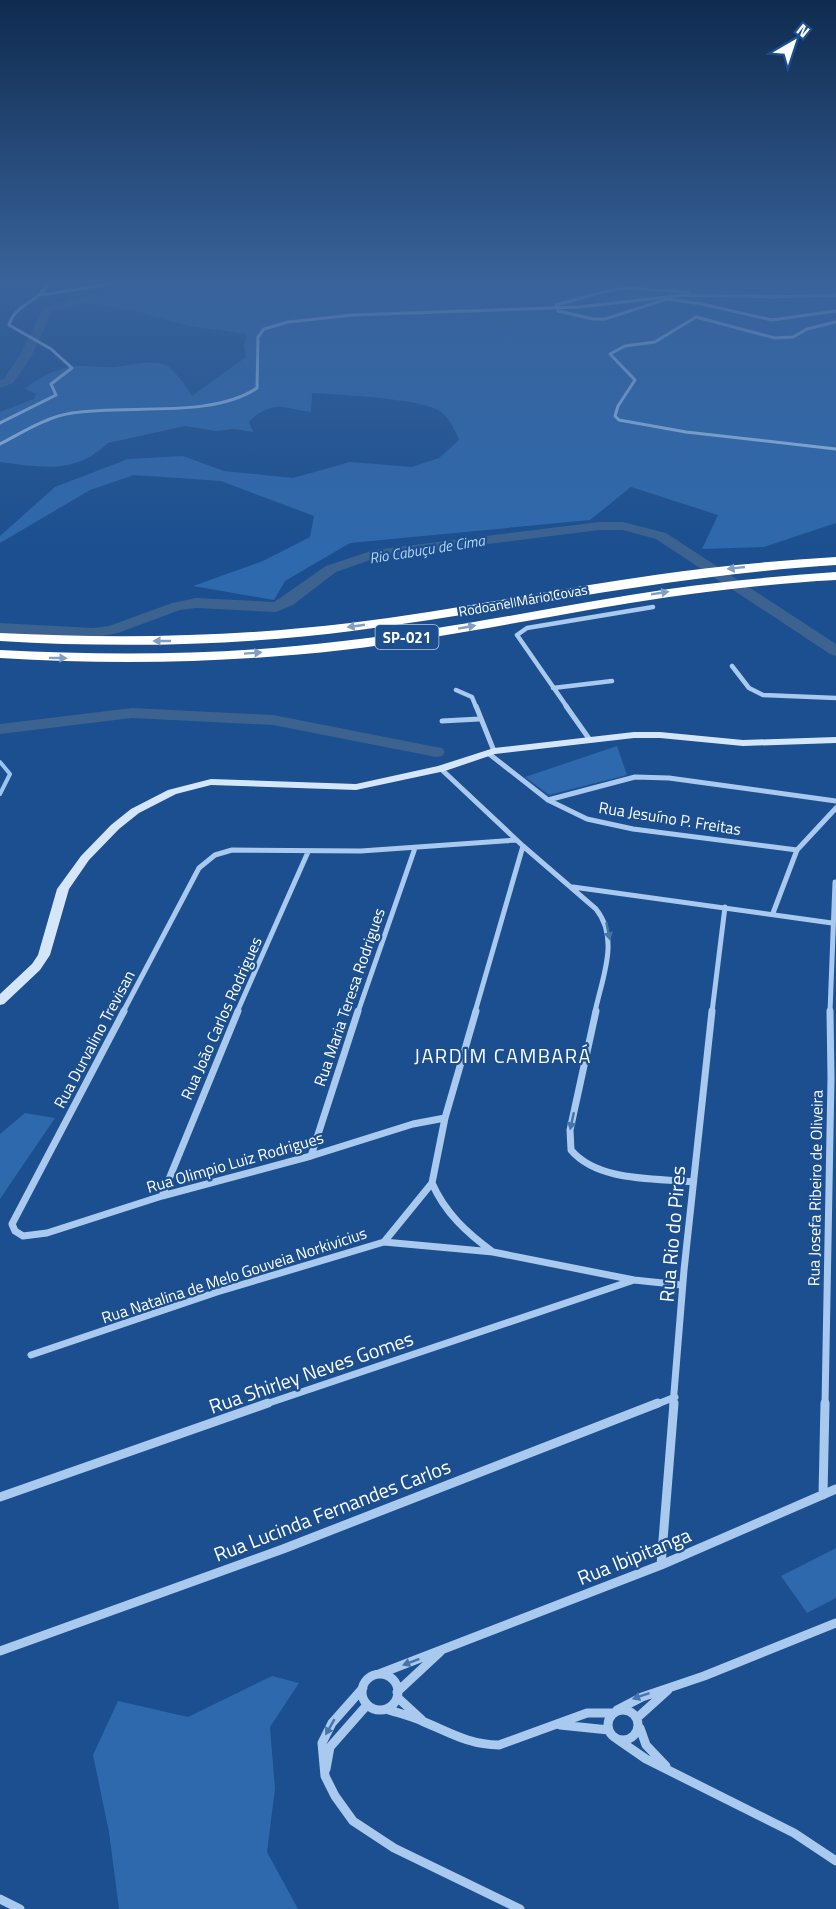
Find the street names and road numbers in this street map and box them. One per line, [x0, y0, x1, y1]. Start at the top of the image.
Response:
street label: Rodoanel Mário Covas [457, 578, 589, 622]
road number: SP-021 [376, 625, 438, 649]
street label: Rua Jesuíno P. Freitas [597, 795, 743, 841]
street label: Rua Maria Teresa Rodrigues [307, 905, 391, 1089]
street label: Rua João Carlos Rodrigues [174, 933, 268, 1103]
street label: Rua Durvalino Trevisan [47, 966, 141, 1112]
street label: Rua Josefa Ribeiro de Oliveira [801, 1090, 829, 1286]
street label: Rua Olimpio Luiz Rodrigues [144, 1125, 326, 1199]
street label: Rua Rio do Pires [651, 1164, 693, 1304]
street label: Rua Natalina de Melo Gouveia Norkivicius [98, 1221, 370, 1329]
street label: Rua Shirley Neves Gomes [205, 1322, 417, 1422]
street label: Rua Lucinda Fernandes Carlos [209, 1450, 455, 1570]
street label: Rua Ibipitanga [573, 1519, 695, 1593]

